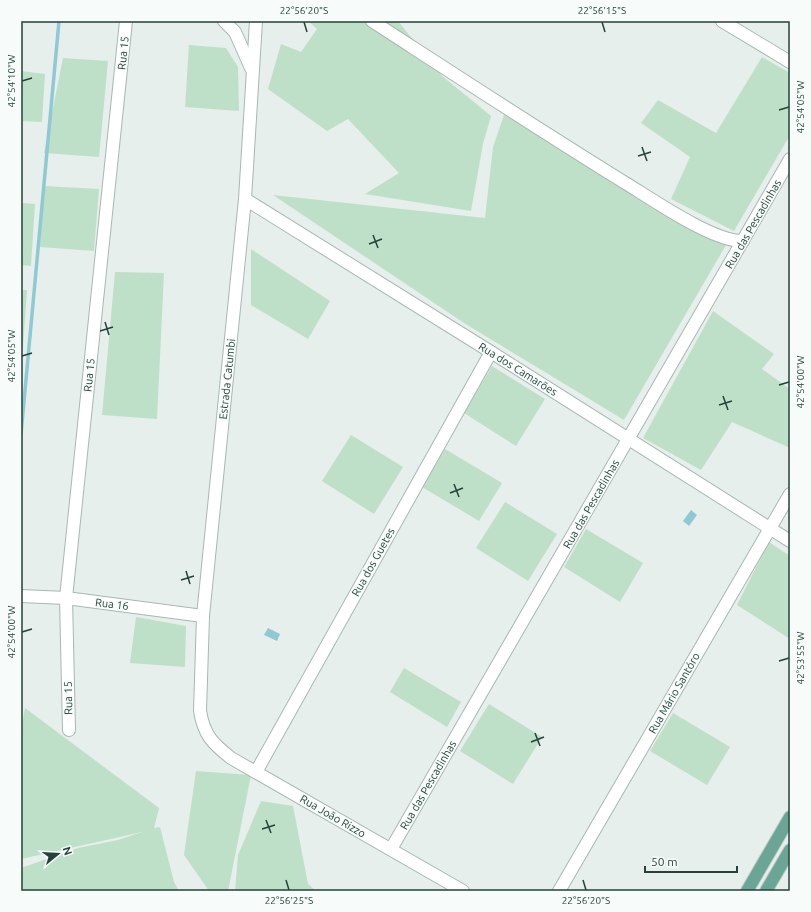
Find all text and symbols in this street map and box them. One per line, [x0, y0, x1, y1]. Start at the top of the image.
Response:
text: 22°56'20"S [280, 5, 328, 16]
text: 22°56'15"S [578, 5, 626, 16]
street label: Rua 15 [115, 36, 131, 70]
text: 42°54'10"W [6, 55, 17, 107]
text: 42°54'05"W [795, 81, 806, 133]
street label: Rua das Pescadinhas [723, 177, 783, 271]
text: 42°54'05"W [6, 330, 17, 382]
street label: Estrada Catumbi [217, 338, 237, 420]
street label: Rua dos Camarões [476, 340, 560, 398]
text: 42°54'00"W [795, 356, 806, 408]
street label: Rua 15 [81, 358, 97, 392]
street label: Rua das Pescadinhas [561, 457, 621, 551]
street label: Rua dos Guetes [349, 526, 397, 598]
street label: Rua 16 [95, 596, 129, 612]
text: 42°54'00"W [6, 606, 17, 658]
text: 42°53'55"W [795, 632, 806, 684]
street label: Rua Mário Santóro [646, 650, 702, 736]
street label: Rua 15 [62, 681, 74, 715]
street label: Rua das Pescadinhas [398, 738, 458, 832]
street label: Rua João Rizzo [298, 792, 368, 840]
north arrow [38, 834, 78, 874]
text: N [61, 845, 74, 857]
scale bar [645, 848, 737, 874]
text: 50 m [651, 855, 678, 868]
text: 22°56'25"S [265, 895, 313, 906]
text: 22°56'20"S [562, 895, 610, 906]

